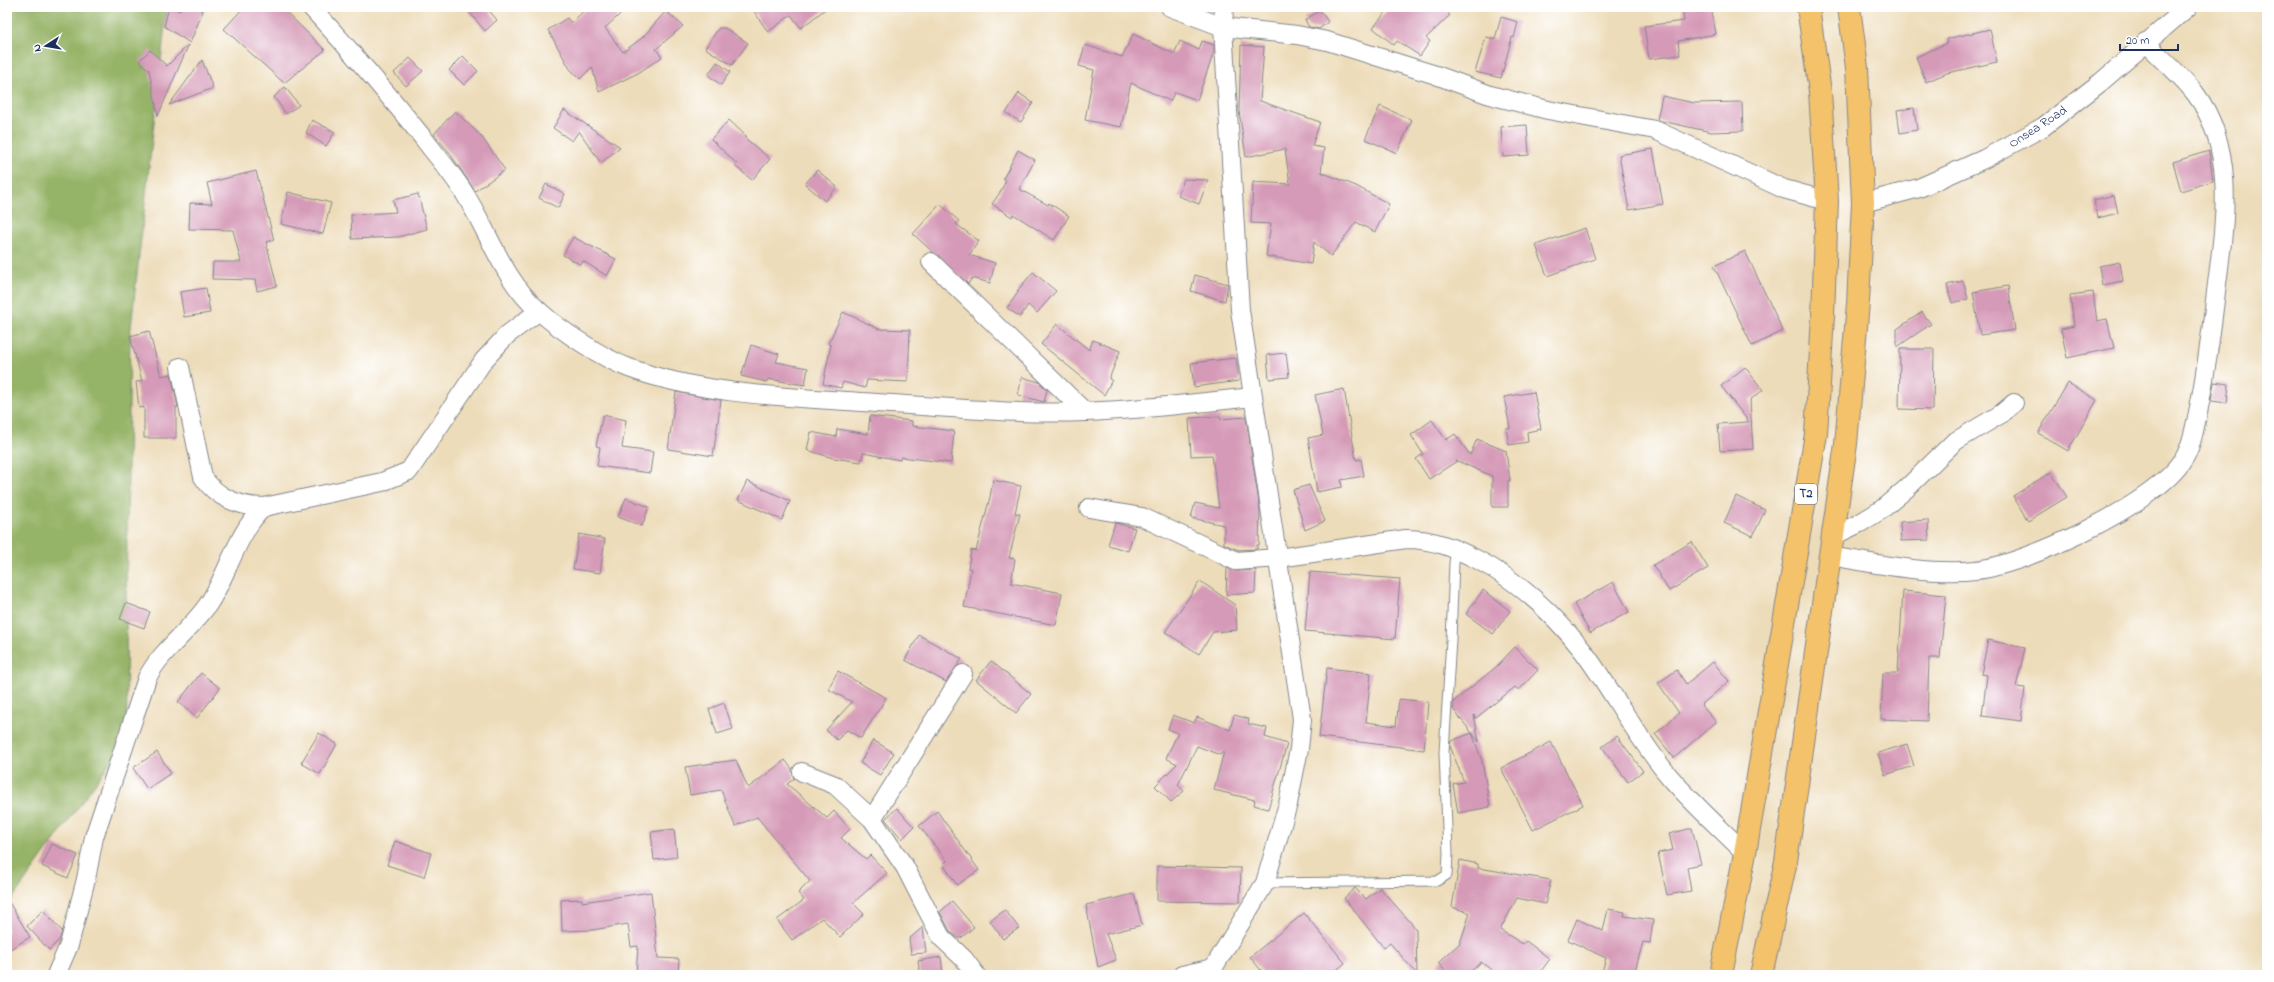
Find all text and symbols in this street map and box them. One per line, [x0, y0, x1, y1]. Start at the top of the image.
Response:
north arrow [26, 26, 66, 66]
scale bar [2120, 26, 2178, 52]
text: 20 m [2126, 32, 2149, 50]
text: N [29, 43, 46, 53]
street label: Onsea Road [2005, 101, 2071, 153]
road number: T2 [1795, 484, 1817, 504]

